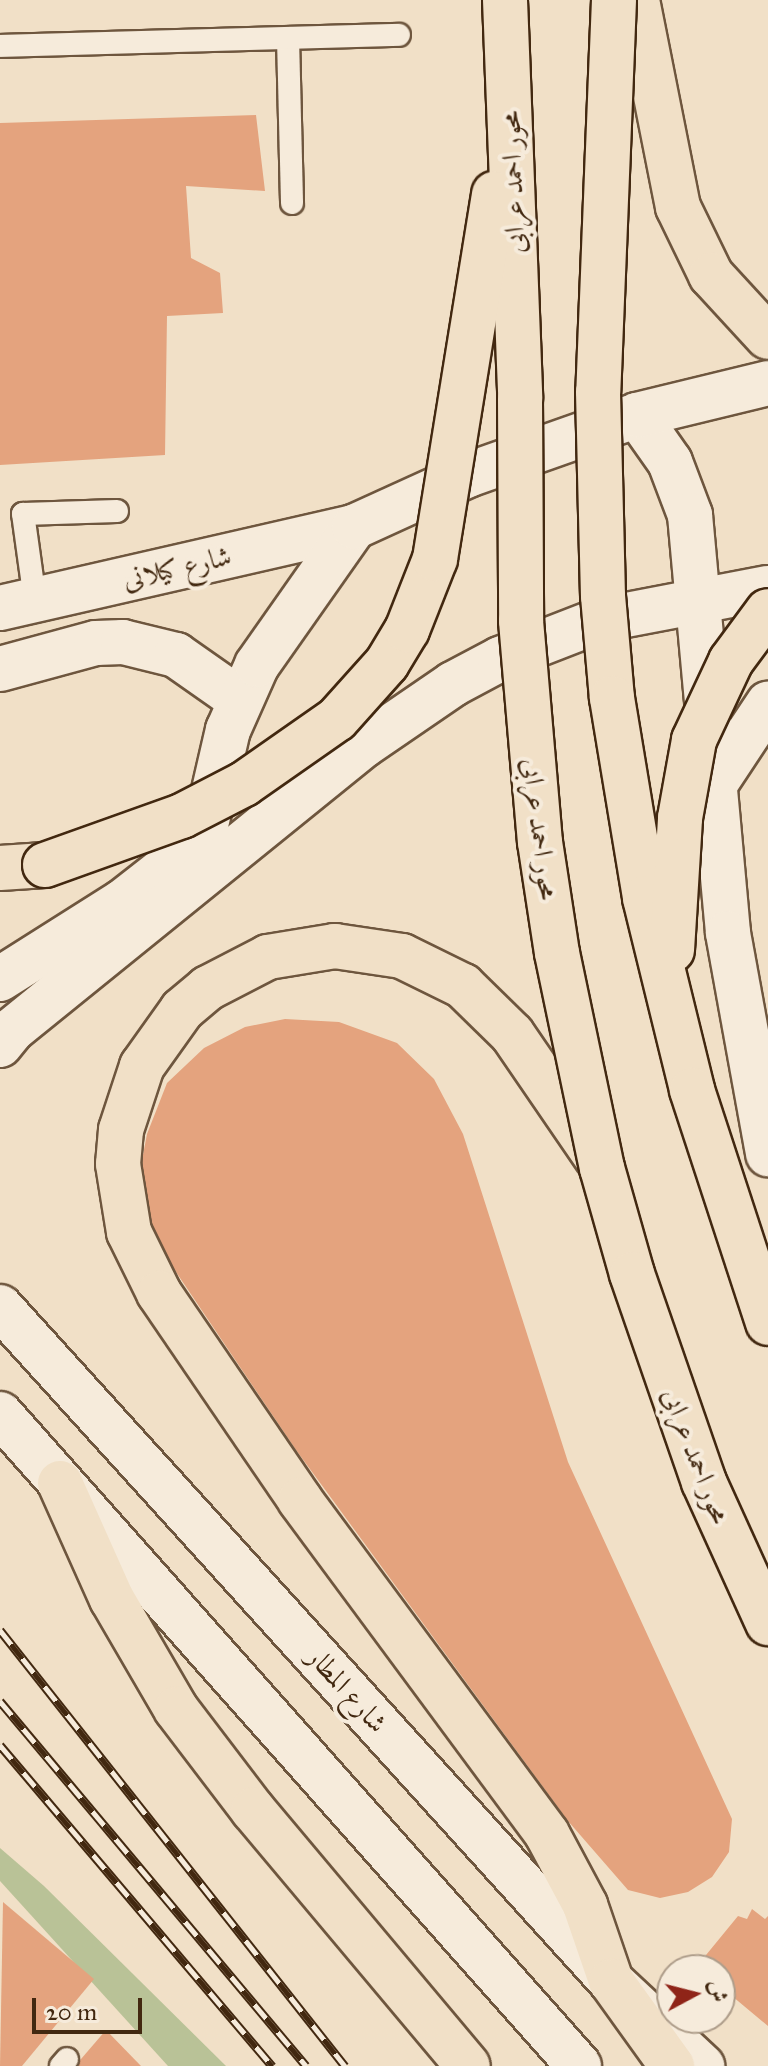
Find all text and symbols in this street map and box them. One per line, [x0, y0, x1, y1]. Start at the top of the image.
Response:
street label: محور احمد عرابى [494, 110, 532, 254]
street label: شارع كيلانى [119, 539, 235, 597]
street label: محور احمد عرابى [515, 756, 565, 902]
street label: محور احمد عرابى [655, 1383, 737, 1529]
street label: شارع المطار [300, 1640, 394, 1740]
north arrow [656, 1954, 736, 2034]
text: ش [704, 1979, 733, 2004]
scale bar [36, 1982, 146, 2032]
text: 20 m [46, 1997, 97, 2027]

